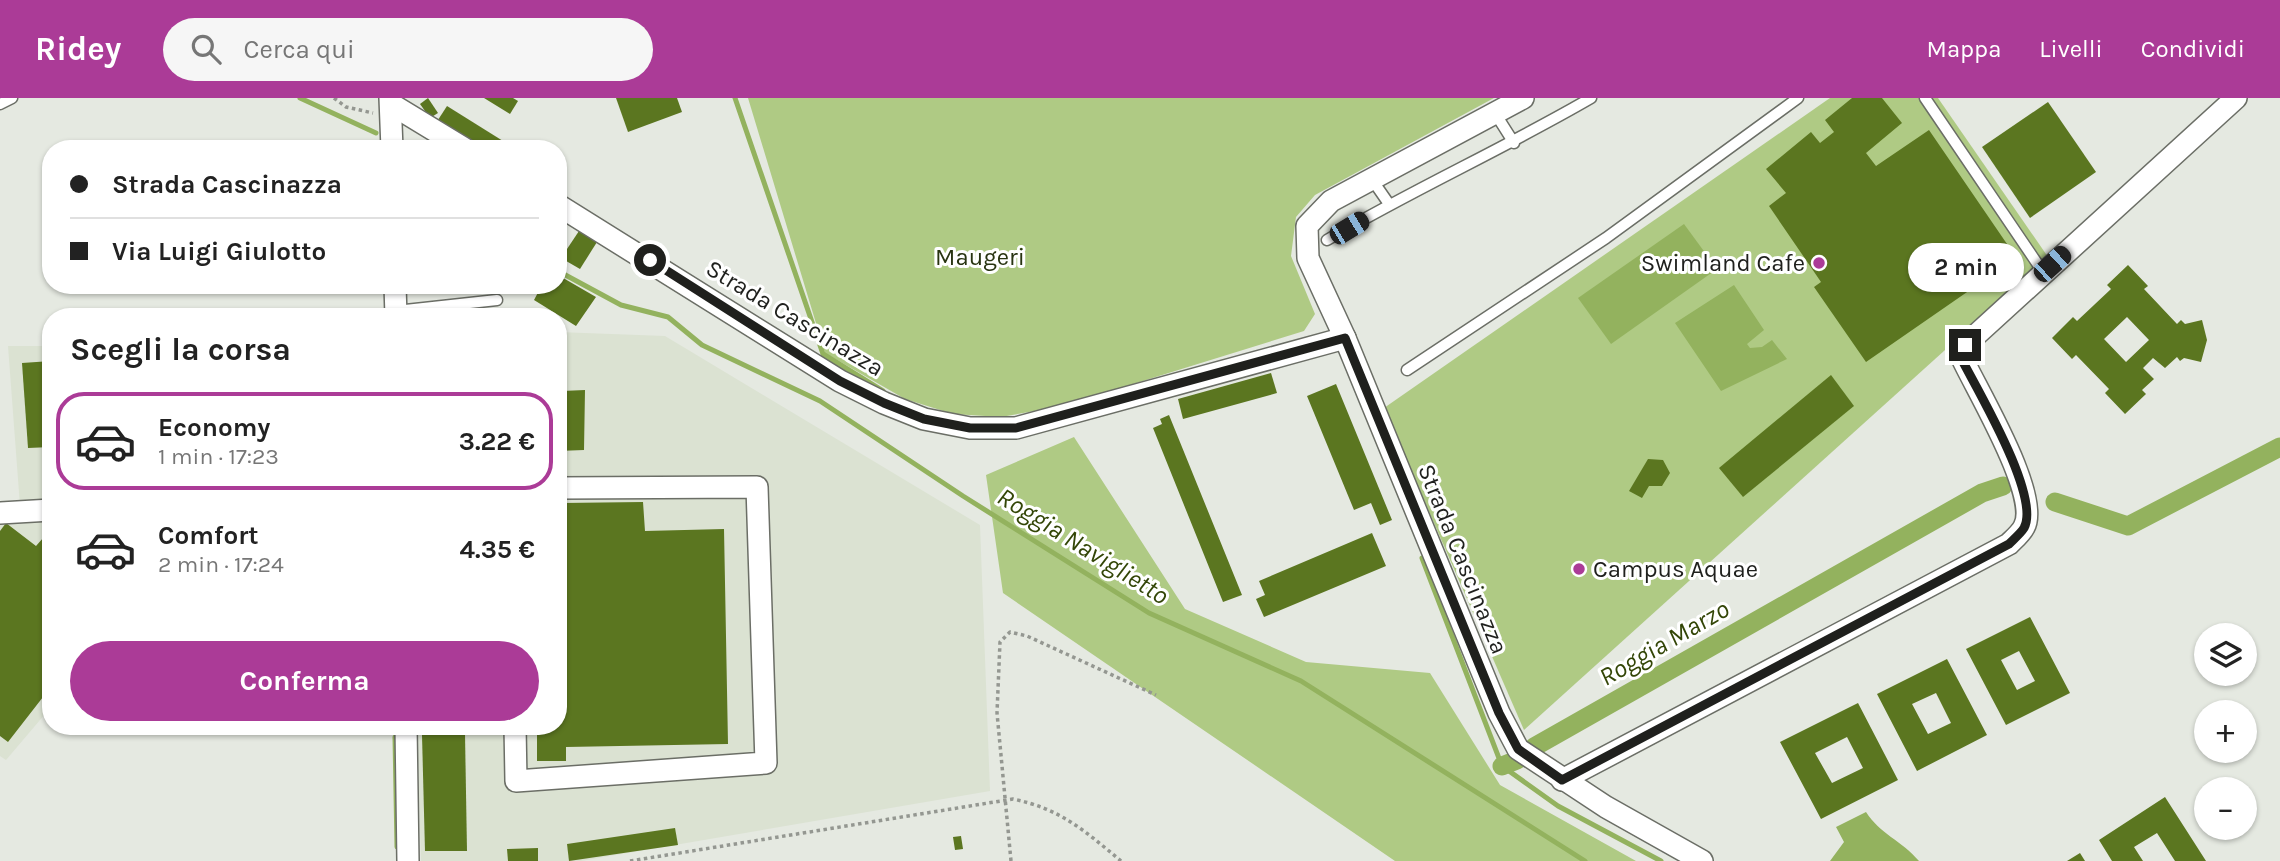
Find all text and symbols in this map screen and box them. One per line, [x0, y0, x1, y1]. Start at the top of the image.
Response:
search box [163, 18, 653, 81]
text: Ridey [35, 30, 121, 68]
icon: search [187, 30, 225, 68]
text: Cerca qui [243, 34, 355, 65]
text: Mappa [1927, 35, 2001, 63]
text: Livelli [2039, 35, 2103, 63]
text: Condividi [2141, 35, 2245, 63]
text: Strada Cascinazza [112, 169, 342, 200]
car [1326, 208, 1373, 248]
text: Via Luigi Giulotto [112, 236, 326, 267]
car [2030, 242, 2075, 286]
park label: Maugeri [935, 243, 1025, 271]
route start [634, 244, 666, 276]
callout: 2 min [1907, 244, 2023, 292]
place label: Swimland Cafe [1641, 249, 1805, 277]
street label: Strada Cascinazza [701, 254, 889, 382]
text: 2 min [1934, 254, 1998, 281]
marker: Swimland Cafe [1811, 255, 1827, 271]
route end [1949, 329, 1981, 361]
text: Scegli la corsa [70, 331, 291, 368]
icon: car [74, 410, 137, 473]
text: Economy [158, 412, 270, 443]
text: 3.22 € [459, 426, 535, 457]
text: 1 min · 17:23 [158, 443, 279, 470]
street label: Strada Cascinazza [1412, 460, 1514, 658]
water label: Roggia Naviglietto [992, 481, 1175, 611]
icon: car [74, 518, 137, 581]
text: Comfort [158, 520, 259, 551]
text: 4.35 € [460, 534, 535, 565]
text: 2 min · 17:24 [158, 551, 284, 578]
place label: Campus Aquae [1593, 555, 1758, 583]
marker: Campus Aquae [1571, 561, 1587, 577]
water label: Roggia Marzo [1593, 593, 1735, 693]
map controls [2194, 623, 2257, 840]
button: layers [2194, 623, 2257, 686]
button: Conferma [70, 641, 539, 721]
button: + [2194, 700, 2257, 763]
button: − [2194, 777, 2257, 840]

